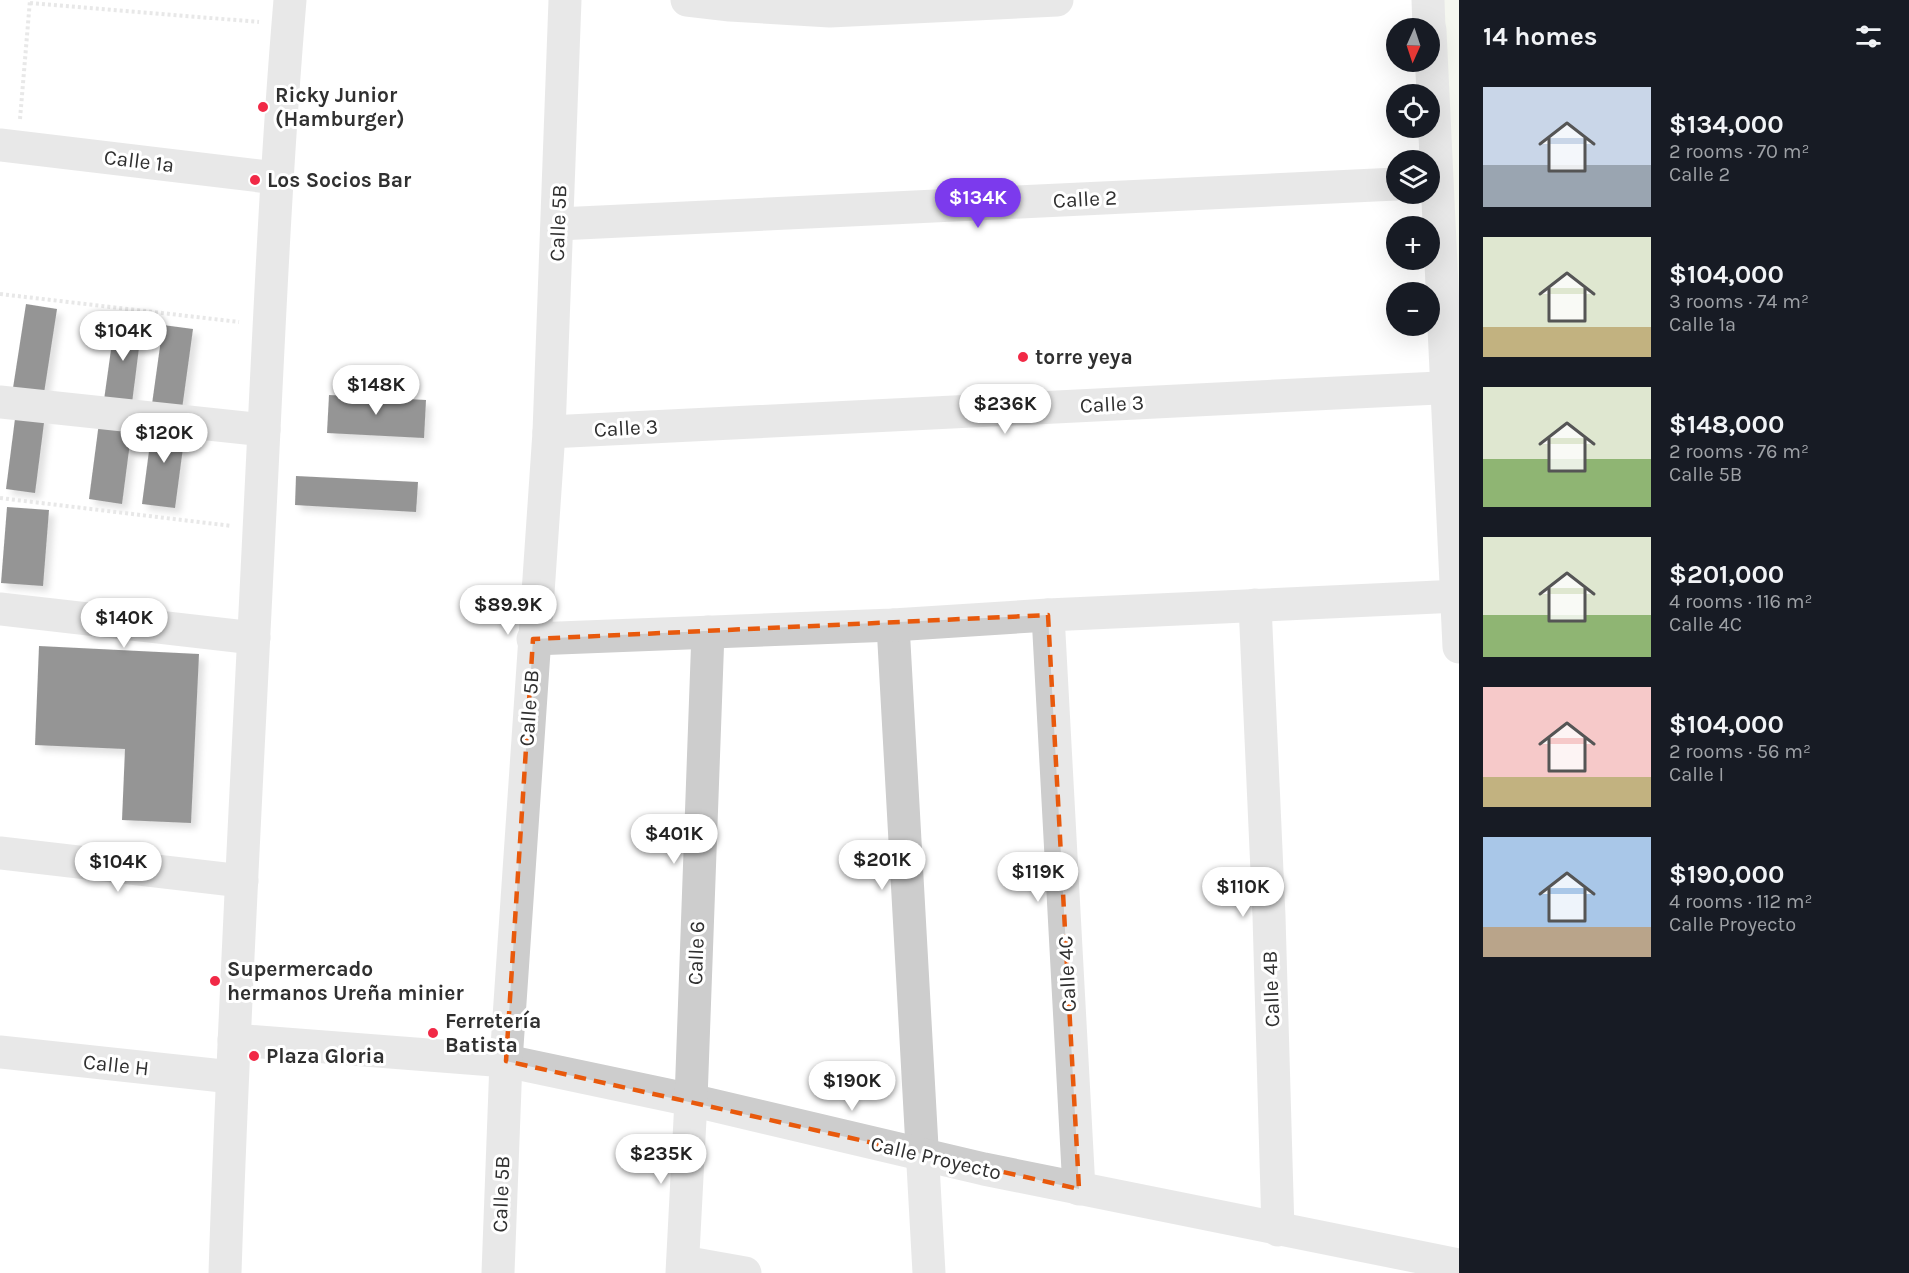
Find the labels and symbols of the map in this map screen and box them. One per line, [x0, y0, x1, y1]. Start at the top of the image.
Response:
north arrow [1386, 18, 1440, 72]
place label: Ricky Junior (Hamburger) [275, 83, 405, 131]
marker: Ricky Junior (Hamburger) [256, 100, 270, 114]
street label: Calle 1a [103, 145, 175, 177]
place label: Los Socios Bar [267, 168, 412, 192]
marker: Los Socios Bar [248, 173, 262, 187]
pin: $134K [936, 178, 1020, 229]
street label: Calle 5B [545, 184, 571, 262]
street label: Calle 2 [1052, 185, 1118, 213]
pin: $104K [81, 311, 165, 362]
place label: torre yeya [1035, 345, 1133, 369]
marker: torre yeya [1016, 350, 1030, 364]
pin: $148K [334, 365, 418, 416]
pin: $236K [963, 384, 1047, 435]
street label: Calle 3 [1079, 390, 1145, 418]
pin: $120K [122, 413, 206, 464]
street label: Calle 3 [593, 414, 659, 442]
pin: $89.9K [459, 585, 557, 636]
pin: $140K [82, 598, 166, 649]
street label: Calle 5B [514, 669, 544, 747]
pin: $401K [632, 814, 716, 865]
pin: $201K [840, 840, 924, 891]
pin: $104K [76, 842, 160, 893]
pin: $119K [996, 852, 1080, 903]
pin: $110K [1201, 867, 1285, 918]
street label: Calle 6 [683, 921, 709, 985]
street label: Calle 4C [1053, 935, 1081, 1013]
street label: Calle 4B [1258, 950, 1284, 1028]
place label: Supermercado hermanos Ureña minier [227, 957, 464, 1005]
marker: Supermercado hermanos Ureña minier [208, 974, 222, 988]
place label: Ferretería Batista [445, 1009, 541, 1057]
marker: Ferretería Batista [426, 1026, 440, 1040]
place label: Plaza Gloria [266, 1044, 385, 1068]
marker: Plaza Gloria [247, 1049, 261, 1063]
street label: Calle H [82, 1050, 150, 1080]
pin: $190K [810, 1061, 894, 1112]
street label: Calle Proyecto [868, 1131, 1004, 1185]
pin: $235K [619, 1134, 703, 1185]
street label: Calle 5B [488, 1155, 514, 1233]

